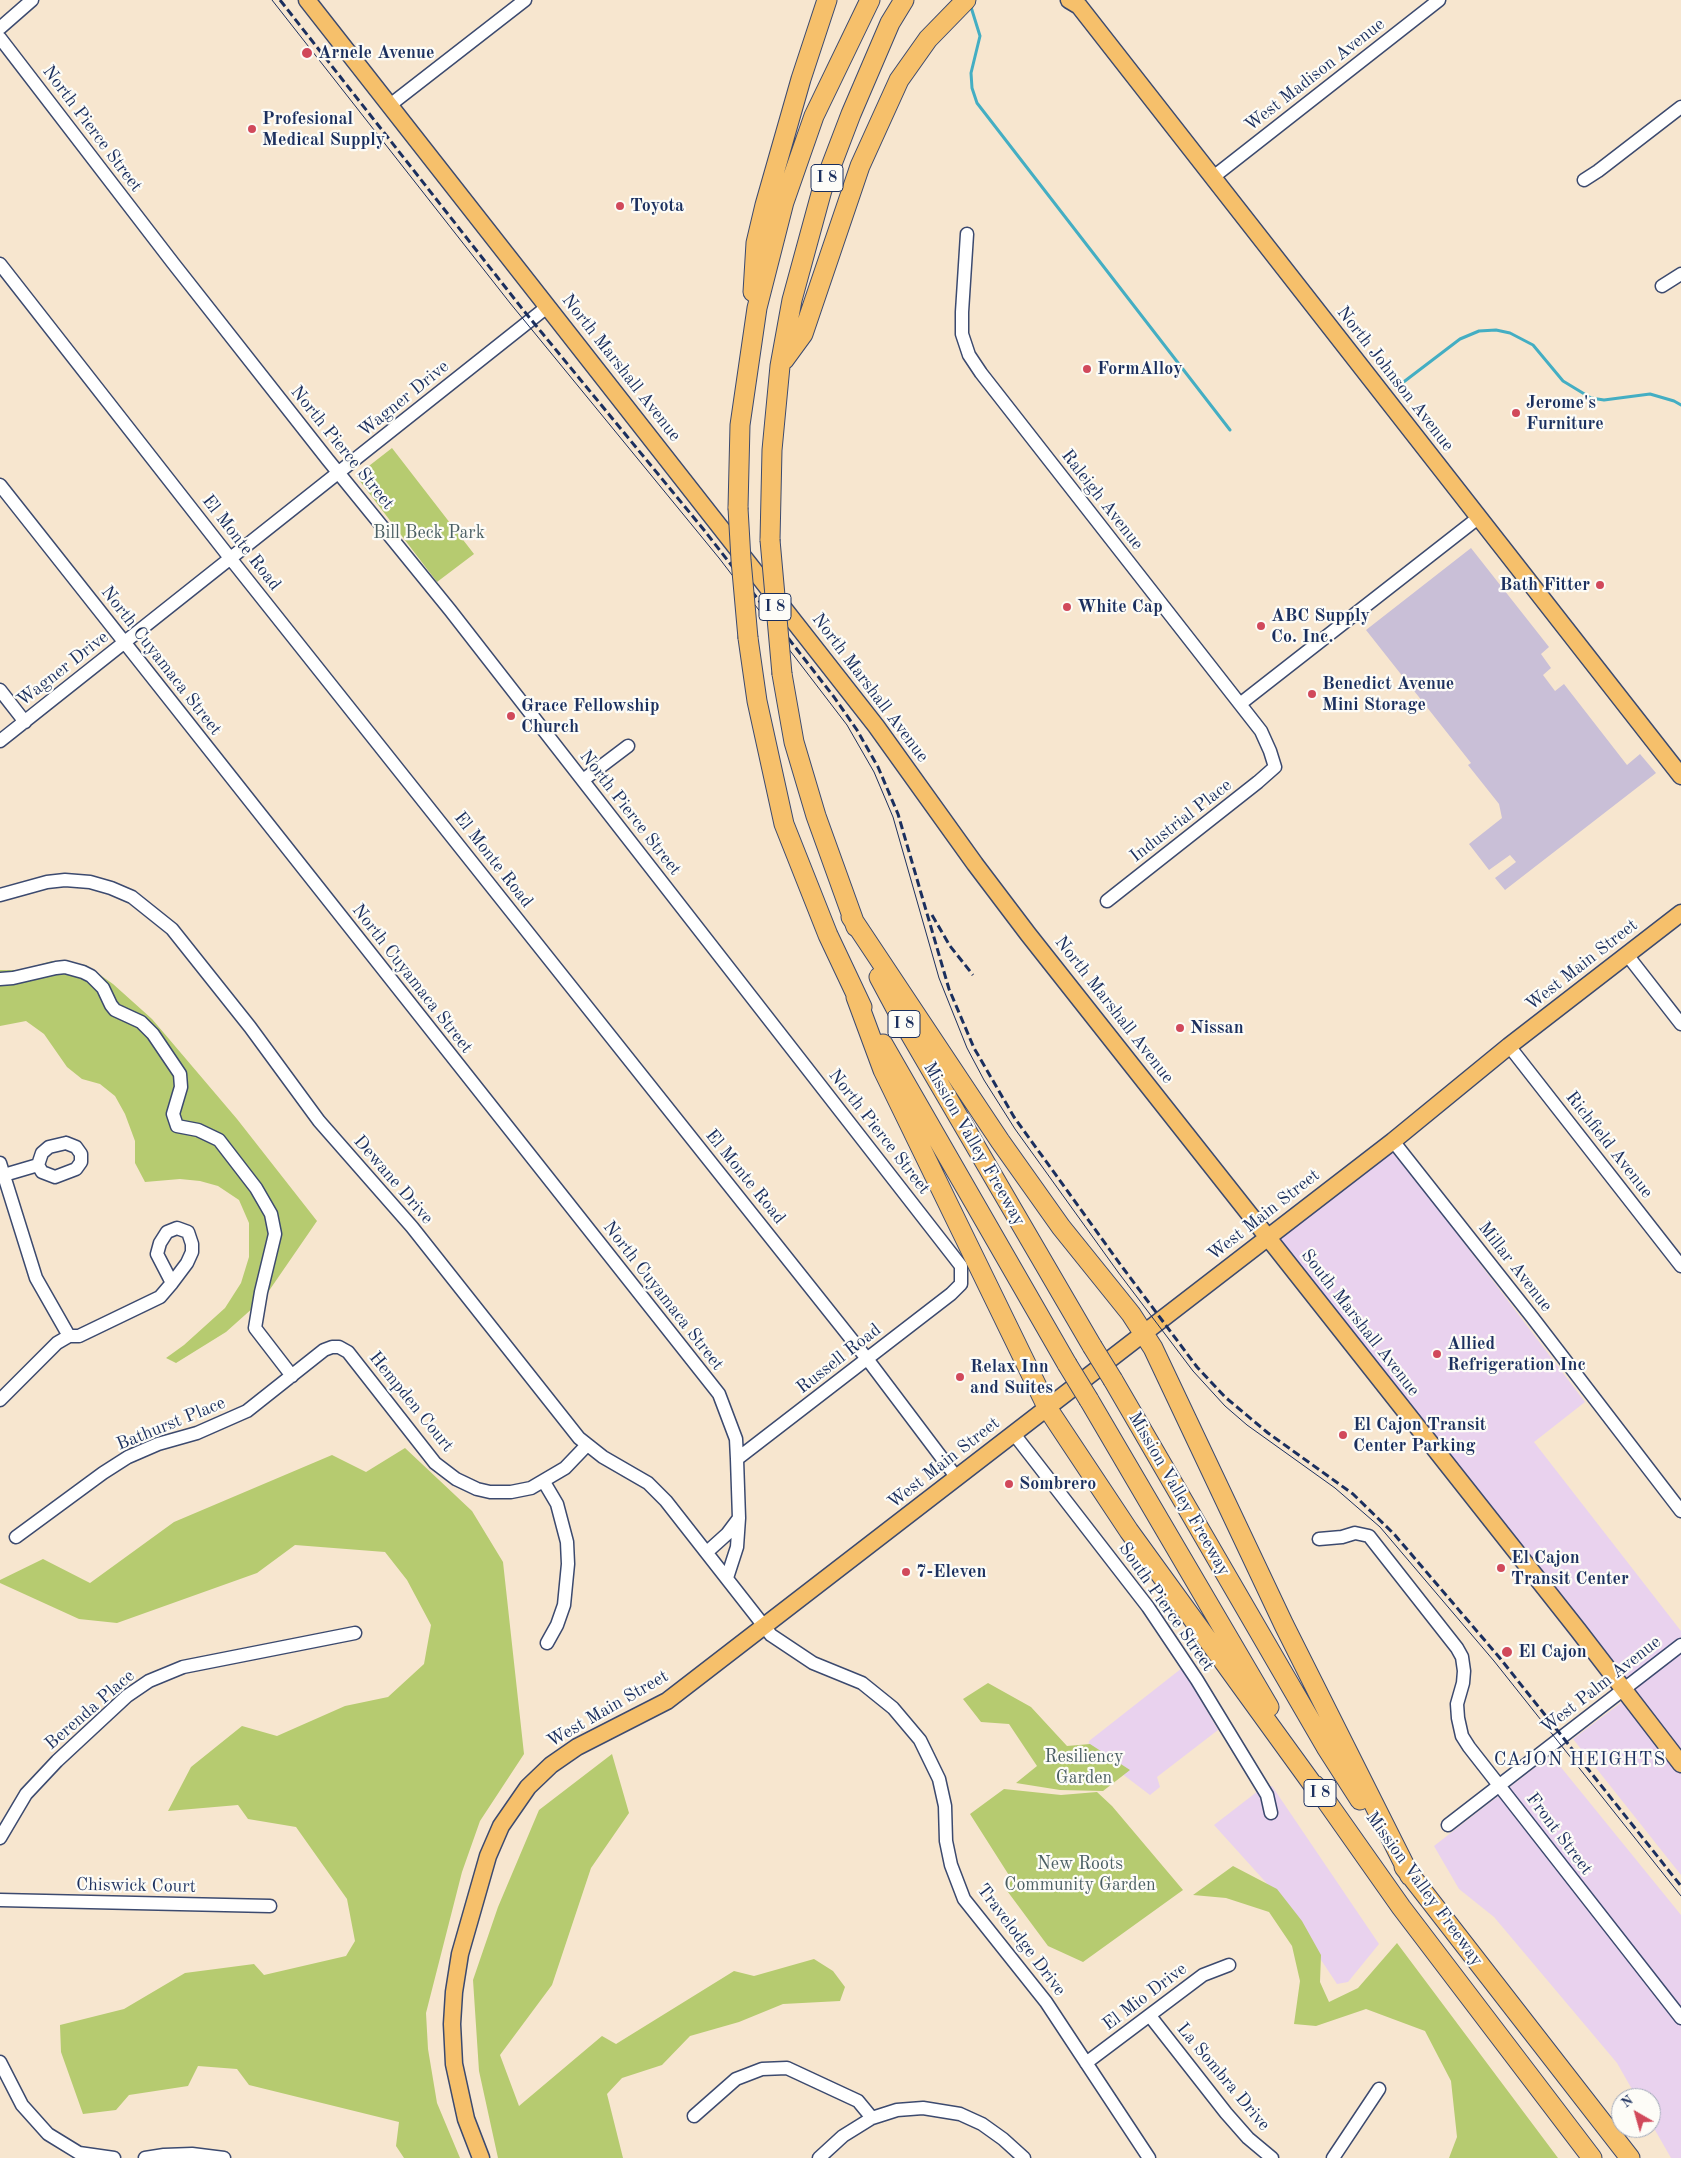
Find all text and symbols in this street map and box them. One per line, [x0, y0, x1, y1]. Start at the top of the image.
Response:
street label: West Madison Avenue [1241, 14, 1389, 136]
place label: Arnele Avenue [318, 42, 434, 64]
marker: Arnele Avenue [300, 46, 314, 60]
street label: North Pierce Street [37, 61, 147, 197]
place label: Profesional Medical Supply [262, 108, 385, 150]
marker: Profesional Medical Supply [246, 123, 258, 135]
road number: I 8 [811, 164, 843, 192]
place label: Toyota [630, 195, 684, 217]
marker: Toyota [614, 200, 626, 212]
street label: North Marshall Avenue [557, 290, 685, 446]
street label: North Johnson Avenue [1332, 302, 1458, 456]
street label: Wagner Drive [354, 356, 454, 442]
place label: FormAlloy [1097, 358, 1183, 380]
marker: FormAlloy [1081, 363, 1093, 375]
street label: North Pierce Street [285, 382, 399, 514]
place label: Jerome's Furniture [1526, 392, 1604, 434]
marker: Jerome's Furniture [1510, 407, 1522, 419]
street label: Raleigh Avenue [1056, 445, 1148, 555]
street label: El Monte Road [197, 491, 285, 595]
park label: Bill Beck Park [373, 522, 485, 544]
place label: Bath Fitter [1500, 574, 1590, 596]
marker: Bath Fitter [1594, 579, 1606, 591]
street label: North Cuyamaca Street [96, 582, 226, 740]
road number: I 8 [759, 594, 791, 620]
place label: White Cap [1077, 596, 1163, 618]
marker: White Cap [1061, 601, 1073, 613]
place label: ABC Supply Co. Inc. [1271, 605, 1370, 648]
street label: North Marshall Avenue [807, 609, 933, 767]
marker: ABC Supply Co. Inc. [1255, 620, 1267, 632]
street label: Wagner Drive [13, 627, 113, 711]
place label: Benedict Avenue Mini Storage [1322, 673, 1454, 716]
marker: Benedict Avenue Mini Storage [1306, 688, 1318, 700]
place label: Grace Fellowship Church [521, 695, 659, 738]
marker: Grace Fellowship Church [505, 710, 517, 722]
street label: North Pierce Street [574, 746, 686, 880]
street label: Industrial Place [1126, 775, 1236, 867]
street label: El Monte Road [449, 808, 537, 912]
street label: North Cuyamaca Street [347, 900, 477, 1058]
street label: West Main Street [1522, 915, 1642, 1015]
street label: North Marshall Avenue [1050, 932, 1178, 1088]
road number: I 8 [888, 1011, 920, 1038]
place label: Nissan [1190, 1017, 1244, 1039]
marker: Nissan [1174, 1022, 1186, 1034]
street label: Mission Valley Freeway [918, 1058, 1030, 1230]
street label: North Pierce Street [823, 1065, 935, 1199]
street label: Richfield Avenue [1561, 1087, 1657, 1203]
street label: El Monte Road [700, 1125, 790, 1229]
street label: Dewane Drive [348, 1131, 438, 1229]
street label: West Main Street [1204, 1165, 1324, 1265]
street label: North Cuyamaca Street [598, 1217, 728, 1375]
street label: Millar Avenue [1473, 1218, 1557, 1316]
street label: South Marshall Avenue [1296, 1245, 1424, 1401]
street label: Russell Road [792, 1319, 886, 1399]
place label: Allied Refrigeration Inc [1447, 1333, 1586, 1376]
street label: Hempden Court [364, 1347, 458, 1457]
marker: Allied Refrigeration Inc [1431, 1348, 1443, 1360]
place label: Relax Inn and Suites [970, 1356, 1053, 1398]
marker: Relax Inn and Suites [954, 1371, 966, 1383]
street label: Bathurst Place [113, 1392, 229, 1456]
street label: Mission Valley Freeway [1123, 1408, 1235, 1580]
street label: West Main Street [884, 1413, 1004, 1513]
place label: El Cajon Transit Center Parking [1353, 1414, 1486, 1456]
marker: El Cajon Transit Center Parking [1337, 1429, 1349, 1441]
place label: Sombrero [1019, 1473, 1096, 1495]
marker: Sombrero [1003, 1478, 1015, 1490]
street label: South Pierce Street [1113, 1538, 1219, 1676]
place label: El Cajon Transit Center [1511, 1547, 1629, 1590]
place label: 7-Eleven [916, 1561, 987, 1583]
marker: El Cajon Transit Center [1495, 1562, 1507, 1574]
marker: 7-Eleven [900, 1566, 912, 1578]
street label: West Palm Avenue [1537, 1631, 1665, 1739]
place label: El Cajon [1518, 1641, 1587, 1663]
marker: El Cajon [1500, 1645, 1514, 1659]
street label: Berenda Place [41, 1665, 139, 1755]
street label: West Main Street [544, 1666, 672, 1752]
park label: Resiliency Garden [1045, 1746, 1123, 1788]
district label: CAJON HEIGHTS [1492, 1749, 1668, 1771]
road number: I 8 [1304, 1780, 1336, 1806]
street label: Front Street [1521, 1789, 1597, 1879]
street label: Mission Valley Freeway [1361, 1808, 1487, 1970]
park label: New Roots Community Garden [1004, 1853, 1156, 1896]
street label: Chiswick Court [76, 1874, 196, 1898]
street label: Travelodge Drive [972, 1880, 1070, 2000]
street label: El Mio Drive [1099, 1958, 1191, 2036]
street label: La Sombra Drive [1172, 2019, 1274, 2135]
north arrow [1611, 2088, 1661, 2138]
text: N [1619, 2093, 1636, 2111]

